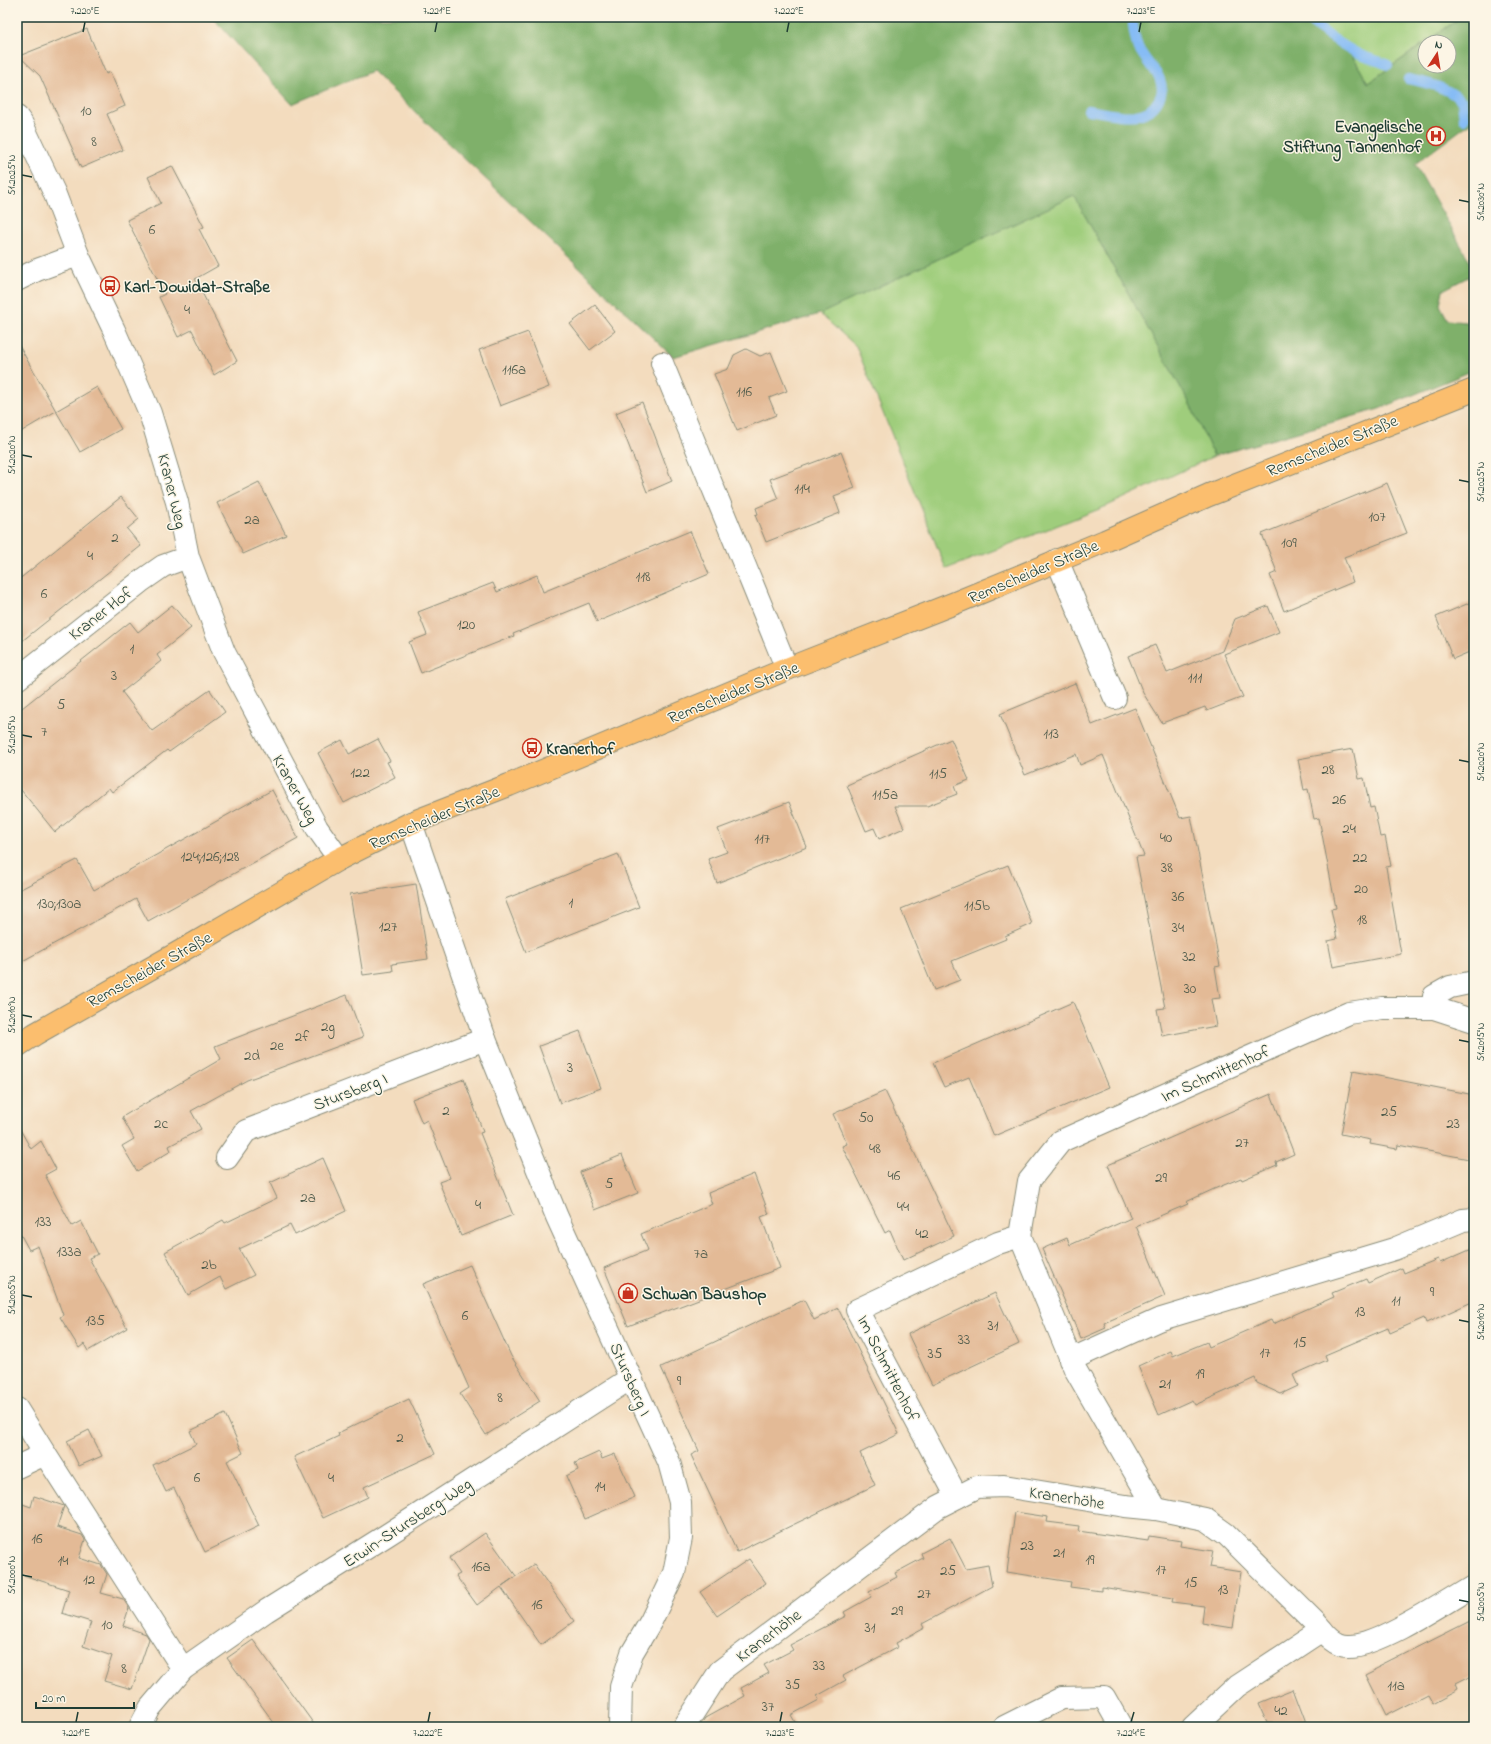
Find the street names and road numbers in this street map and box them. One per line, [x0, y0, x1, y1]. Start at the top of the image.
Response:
street label: Remscheider Straße [1263, 409, 1402, 484]
street label: Kraner Weg [148, 451, 193, 532]
street label: Remscheider Straße [965, 533, 1103, 611]
street label: Kraner Hof [64, 581, 138, 647]
street label: Remscheider Straße [664, 656, 803, 731]
street label: Kraner Weg [263, 750, 324, 830]
street label: Remscheider Straße [366, 779, 504, 857]
street label: Remscheider Straße [83, 925, 217, 1015]
street label: Im Schmittenhof [1157, 1039, 1274, 1109]
street label: Stursberg I [310, 1067, 392, 1120]
street label: Im Schmittenhof [850, 1311, 925, 1426]
street label: Stursberg I [601, 1339, 657, 1421]
street label: Erwin-Stursberg-Weg [338, 1472, 478, 1576]
street label: Kranerhöhe [1027, 1480, 1107, 1517]
street label: Kranerhöhe [731, 1603, 807, 1669]

